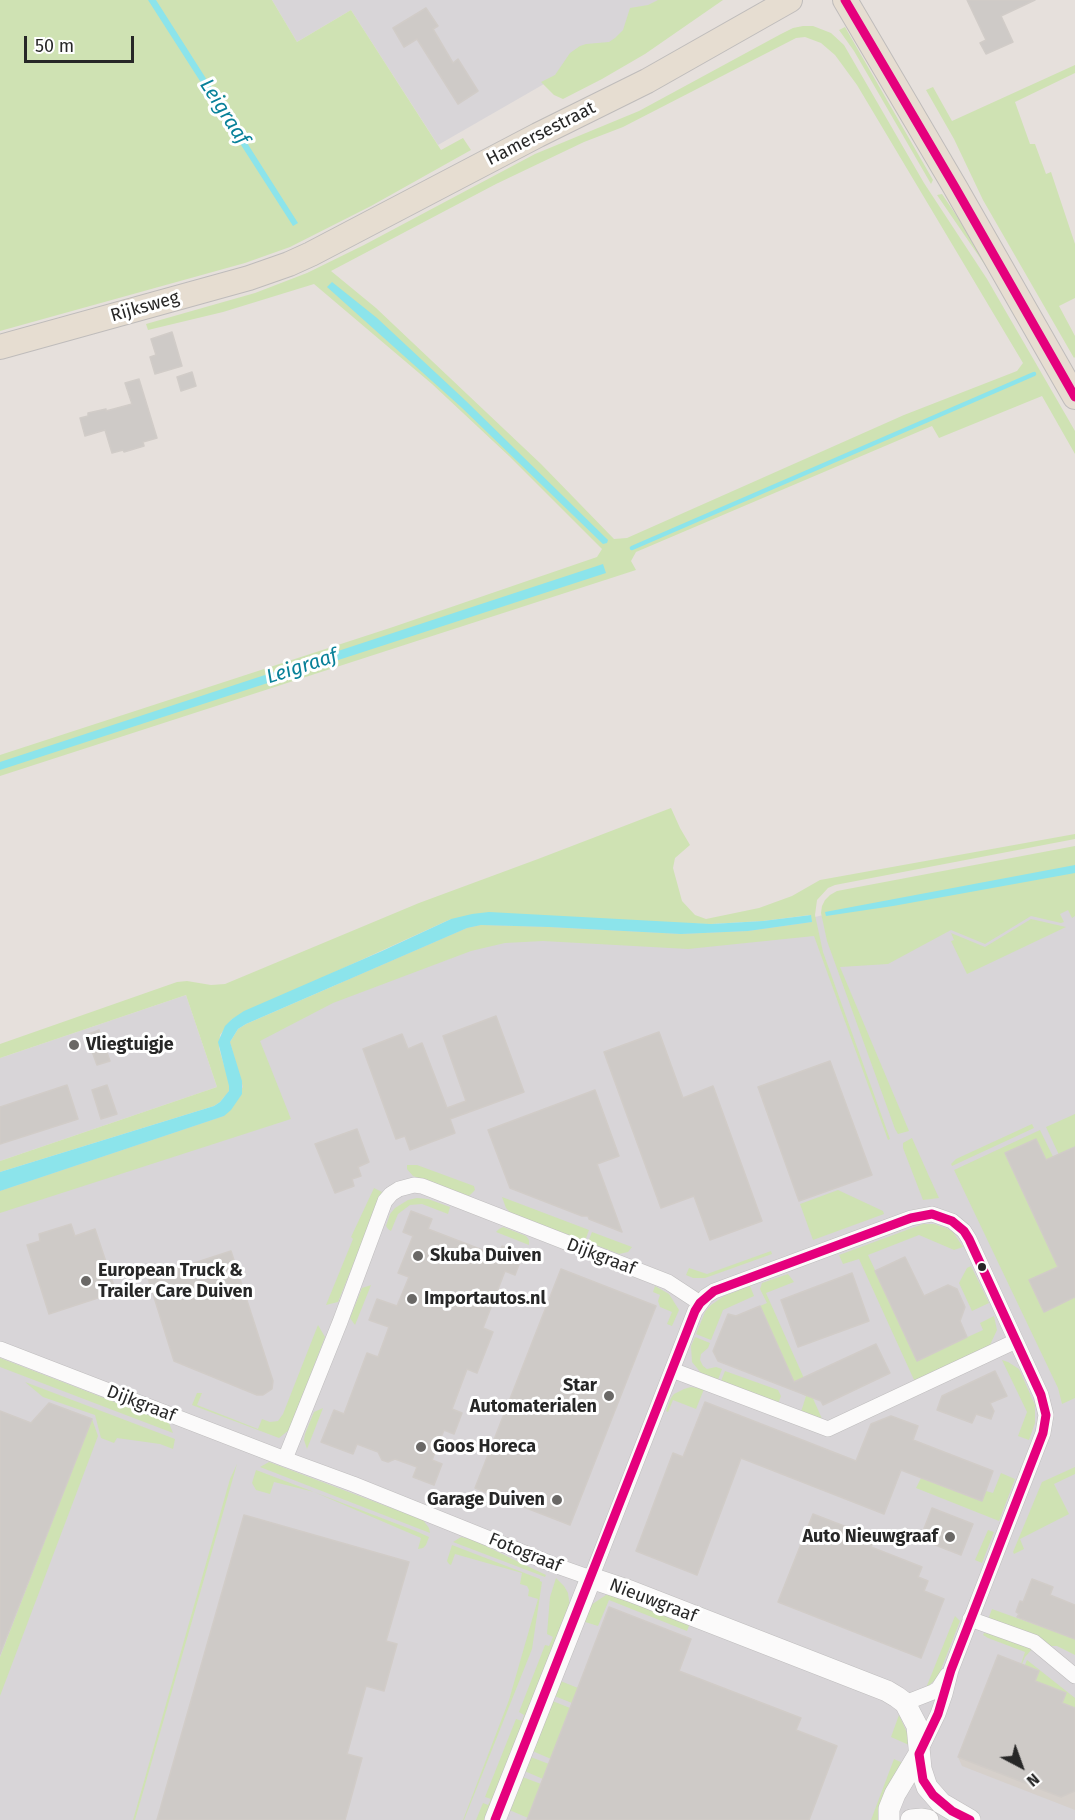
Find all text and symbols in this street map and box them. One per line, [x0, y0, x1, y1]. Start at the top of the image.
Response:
scale bar [27, 24, 136, 62]
text: 50 m [35, 35, 74, 57]
water label: Leigraaf [194, 75, 254, 149]
street label: Hamersestraat [483, 97, 599, 171]
street label: Rijksweg [108, 287, 182, 327]
water label: Leigraaf [263, 644, 341, 690]
place label: Vliegtuigje [86, 1034, 174, 1056]
marker: Vliegtuigje [67, 1038, 81, 1052]
street label: Dijkgraaf [564, 1234, 638, 1280]
place label: Skuba Duiven [430, 1245, 542, 1267]
marker: Skuba Duiven [411, 1249, 425, 1263]
place label: European Truck & Trailer Care Duiven [98, 1260, 253, 1302]
unlabelled marker [976, 1261, 988, 1273]
marker: European Truck & Trailer Care Duiven [79, 1274, 93, 1288]
place label: Importautos.nl [424, 1288, 546, 1310]
marker: Importautos.nl [405, 1292, 419, 1306]
place label: Star Automaterialen [470, 1375, 597, 1418]
street label: Dijkgraaf [104, 1381, 178, 1427]
marker: Star Automaterialen [602, 1389, 616, 1403]
place label: Goos Horeca [433, 1436, 536, 1458]
marker: Goos Horeca [414, 1440, 428, 1454]
place label: Garage Duiven [427, 1489, 545, 1511]
marker: Garage Duiven [550, 1493, 564, 1507]
place label: Auto Nieuwgraaf [802, 1526, 938, 1548]
street label: Fotograaf [485, 1529, 565, 1577]
marker: Auto Nieuwgraaf [943, 1530, 957, 1544]
street label: Nieuwgraaf [606, 1574, 700, 1628]
north arrow [991, 1736, 1051, 1796]
text: N [1023, 1769, 1043, 1791]

